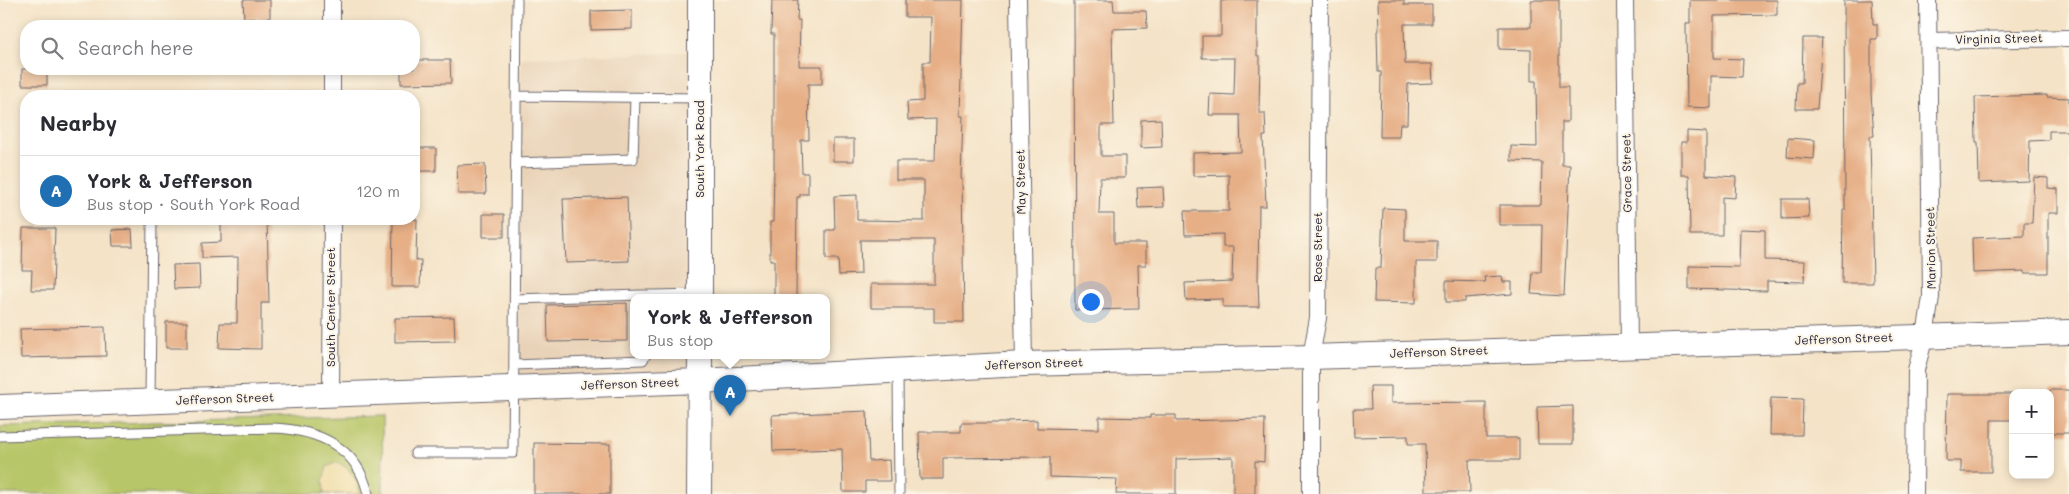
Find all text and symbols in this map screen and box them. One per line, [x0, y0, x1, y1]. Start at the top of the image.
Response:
search box [20, 20, 420, 75]
street label: Virginia Street [1955, 29, 2043, 47]
icon: search [38, 34, 66, 62]
text: Search here [78, 35, 194, 60]
street label: South York Road [691, 100, 707, 198]
text: Nearby [40, 109, 117, 136]
street label: Grace Street [1617, 133, 1635, 213]
street label: May Street [1011, 149, 1029, 215]
text: York & Jefferson [87, 168, 252, 193]
text: A [50, 180, 62, 201]
text: 120 m [356, 180, 400, 201]
text: Bus stop · South York Road [87, 193, 300, 214]
street label: Marion Street [1921, 207, 1939, 289]
street label: Rose Street [1309, 212, 1325, 282]
street label: South Center Street [322, 247, 338, 367]
your location [1078, 289, 1104, 315]
popup [630, 294, 830, 359]
text: York & Jefferson [647, 304, 813, 329]
street label: Jefferson Street [1794, 328, 1893, 348]
text: Bus stop [647, 329, 713, 350]
street label: Jefferson Street [1389, 341, 1488, 361]
street label: Jefferson Street [984, 353, 1083, 373]
street label: Jefferson Street [580, 373, 679, 393]
pin: A [714, 375, 746, 416]
street label: Jefferson Street [175, 388, 274, 408]
map controls [2009, 389, 2054, 479]
button: + [2009, 389, 2054, 434]
button: − [2009, 434, 2054, 479]

